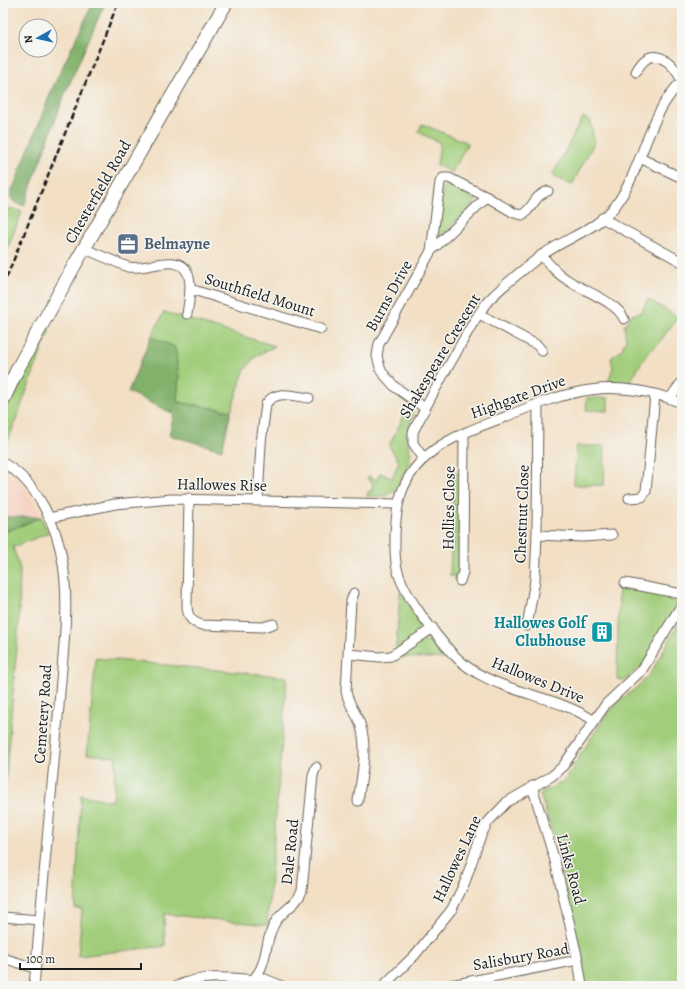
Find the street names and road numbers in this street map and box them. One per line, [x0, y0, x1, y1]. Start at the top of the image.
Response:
street label: Chesterfield Road [59, 136, 137, 248]
street label: Burns Drive [360, 256, 418, 336]
street label: Southfield Mount [202, 268, 318, 322]
street label: Shakespeare Crescent [394, 289, 486, 423]
street label: Highgate Drive [467, 370, 569, 424]
street label: Chestnut Close [509, 464, 535, 564]
street label: Hollies Close [437, 466, 461, 550]
street label: Hallowes Rise [177, 473, 267, 497]
street label: Hallowes Drive [488, 651, 588, 709]
street label: Cemetery Road [29, 663, 57, 765]
street label: Hallowes Lane [427, 812, 487, 906]
street label: Dale Road [276, 818, 304, 886]
street label: Links Road [551, 831, 591, 907]
street label: Salisbury Road [471, 938, 571, 976]

